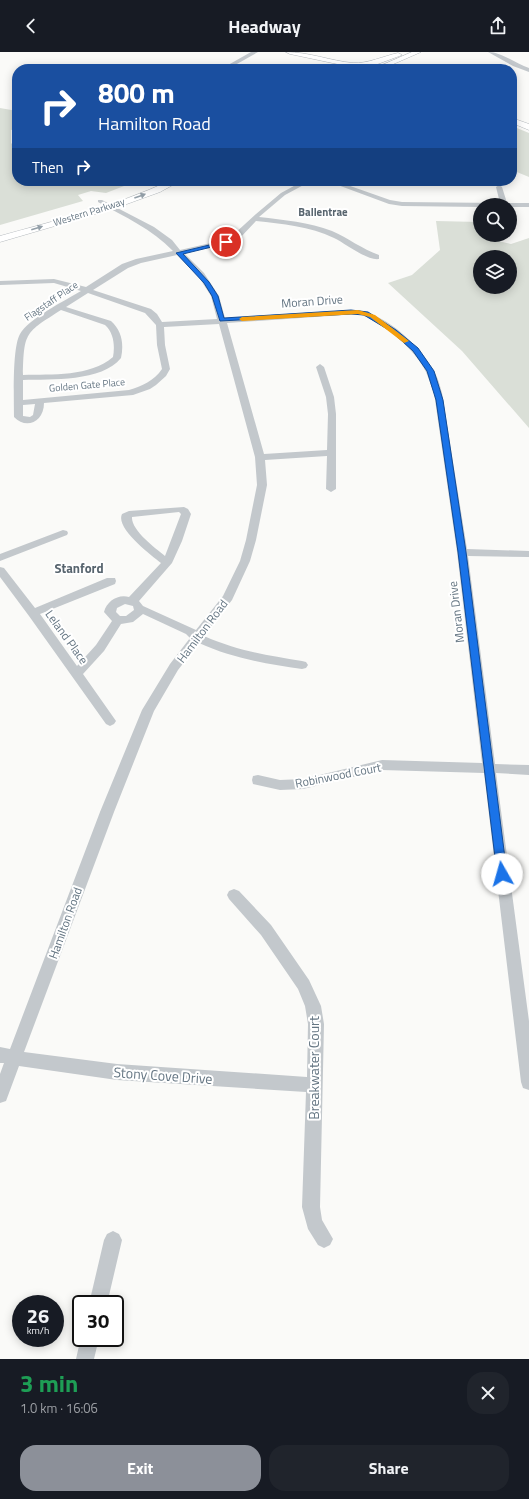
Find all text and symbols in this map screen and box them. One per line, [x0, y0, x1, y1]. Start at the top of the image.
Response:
text: Headway [228, 13, 301, 40]
icon: back [20, 15, 42, 37]
icon: share [487, 15, 509, 37]
text: 800 m [98, 71, 175, 114]
icon: right [32, 80, 84, 132]
text: Hamilton Road [98, 110, 211, 137]
text: Then [32, 156, 64, 179]
icon: right [72, 156, 94, 178]
one-way arrow [134, 193, 146, 199]
street label: Western Parkway [51, 194, 127, 230]
map controls [473, 198, 517, 294]
button: search [473, 198, 517, 242]
district label: Ballentrae [298, 204, 348, 220]
one-way arrow [32, 225, 44, 231]
pin [209, 225, 243, 259]
icon: arrive [215, 231, 237, 253]
button: layers [473, 250, 517, 294]
street label: Flagstaff Place [21, 277, 81, 325]
street label: Moran Drive [280, 289, 344, 313]
street label: Golden Gate Place [48, 374, 126, 396]
district label: Stanford [54, 558, 104, 578]
street label: Moran Drive [443, 580, 469, 644]
street label: Hamilton Road [172, 595, 232, 667]
street label: Leland Place [41, 606, 93, 668]
street label: Robinwood Court [293, 757, 383, 793]
position arrow [481, 853, 523, 895]
street label: Hamilton Road [43, 884, 87, 962]
street label: Breakwater Court [303, 1016, 324, 1120]
street label: Stony Cove Drive [113, 1061, 213, 1089]
speed limit sign: 30 [72, 1295, 124, 1347]
text: 26 [27, 1300, 49, 1331]
text: km/h [27, 1323, 49, 1338]
text: 3 min [20, 1365, 78, 1401]
button: close [467, 1372, 509, 1414]
text: 1.0 km · 16:06 [20, 1398, 98, 1418]
button: Exit [20, 1445, 261, 1491]
button: Share [269, 1445, 509, 1491]

